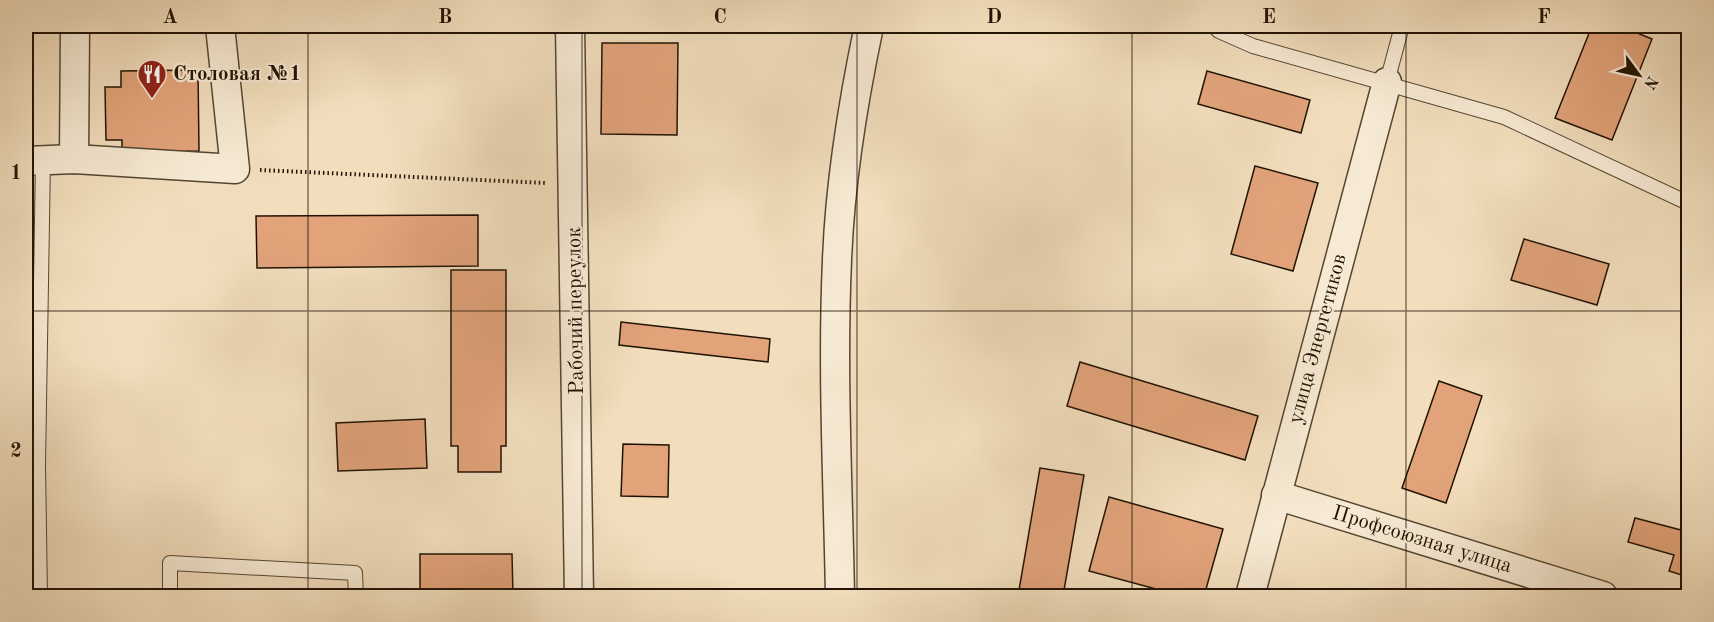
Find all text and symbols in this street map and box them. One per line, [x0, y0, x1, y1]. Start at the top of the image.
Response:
text: A [162, 8, 178, 28]
text: B [438, 8, 452, 28]
text: C [713, 8, 727, 28]
text: D [986, 8, 1002, 28]
text: E [1262, 8, 1276, 28]
text: F [1537, 8, 1551, 28]
north arrow [1609, 45, 1669, 105]
restaurant icon: Столовая №1 [136, 58, 168, 100]
place label: Столовая №1 [173, 64, 301, 85]
text: N [1639, 73, 1660, 92]
text: 1 [10, 164, 22, 184]
street label: Рабочий переулок [564, 227, 588, 395]
street label: улица Энергетиков [1285, 252, 1351, 426]
text: 2 [10, 442, 22, 462]
street label: Профсоюзная улица [1330, 503, 1514, 577]

